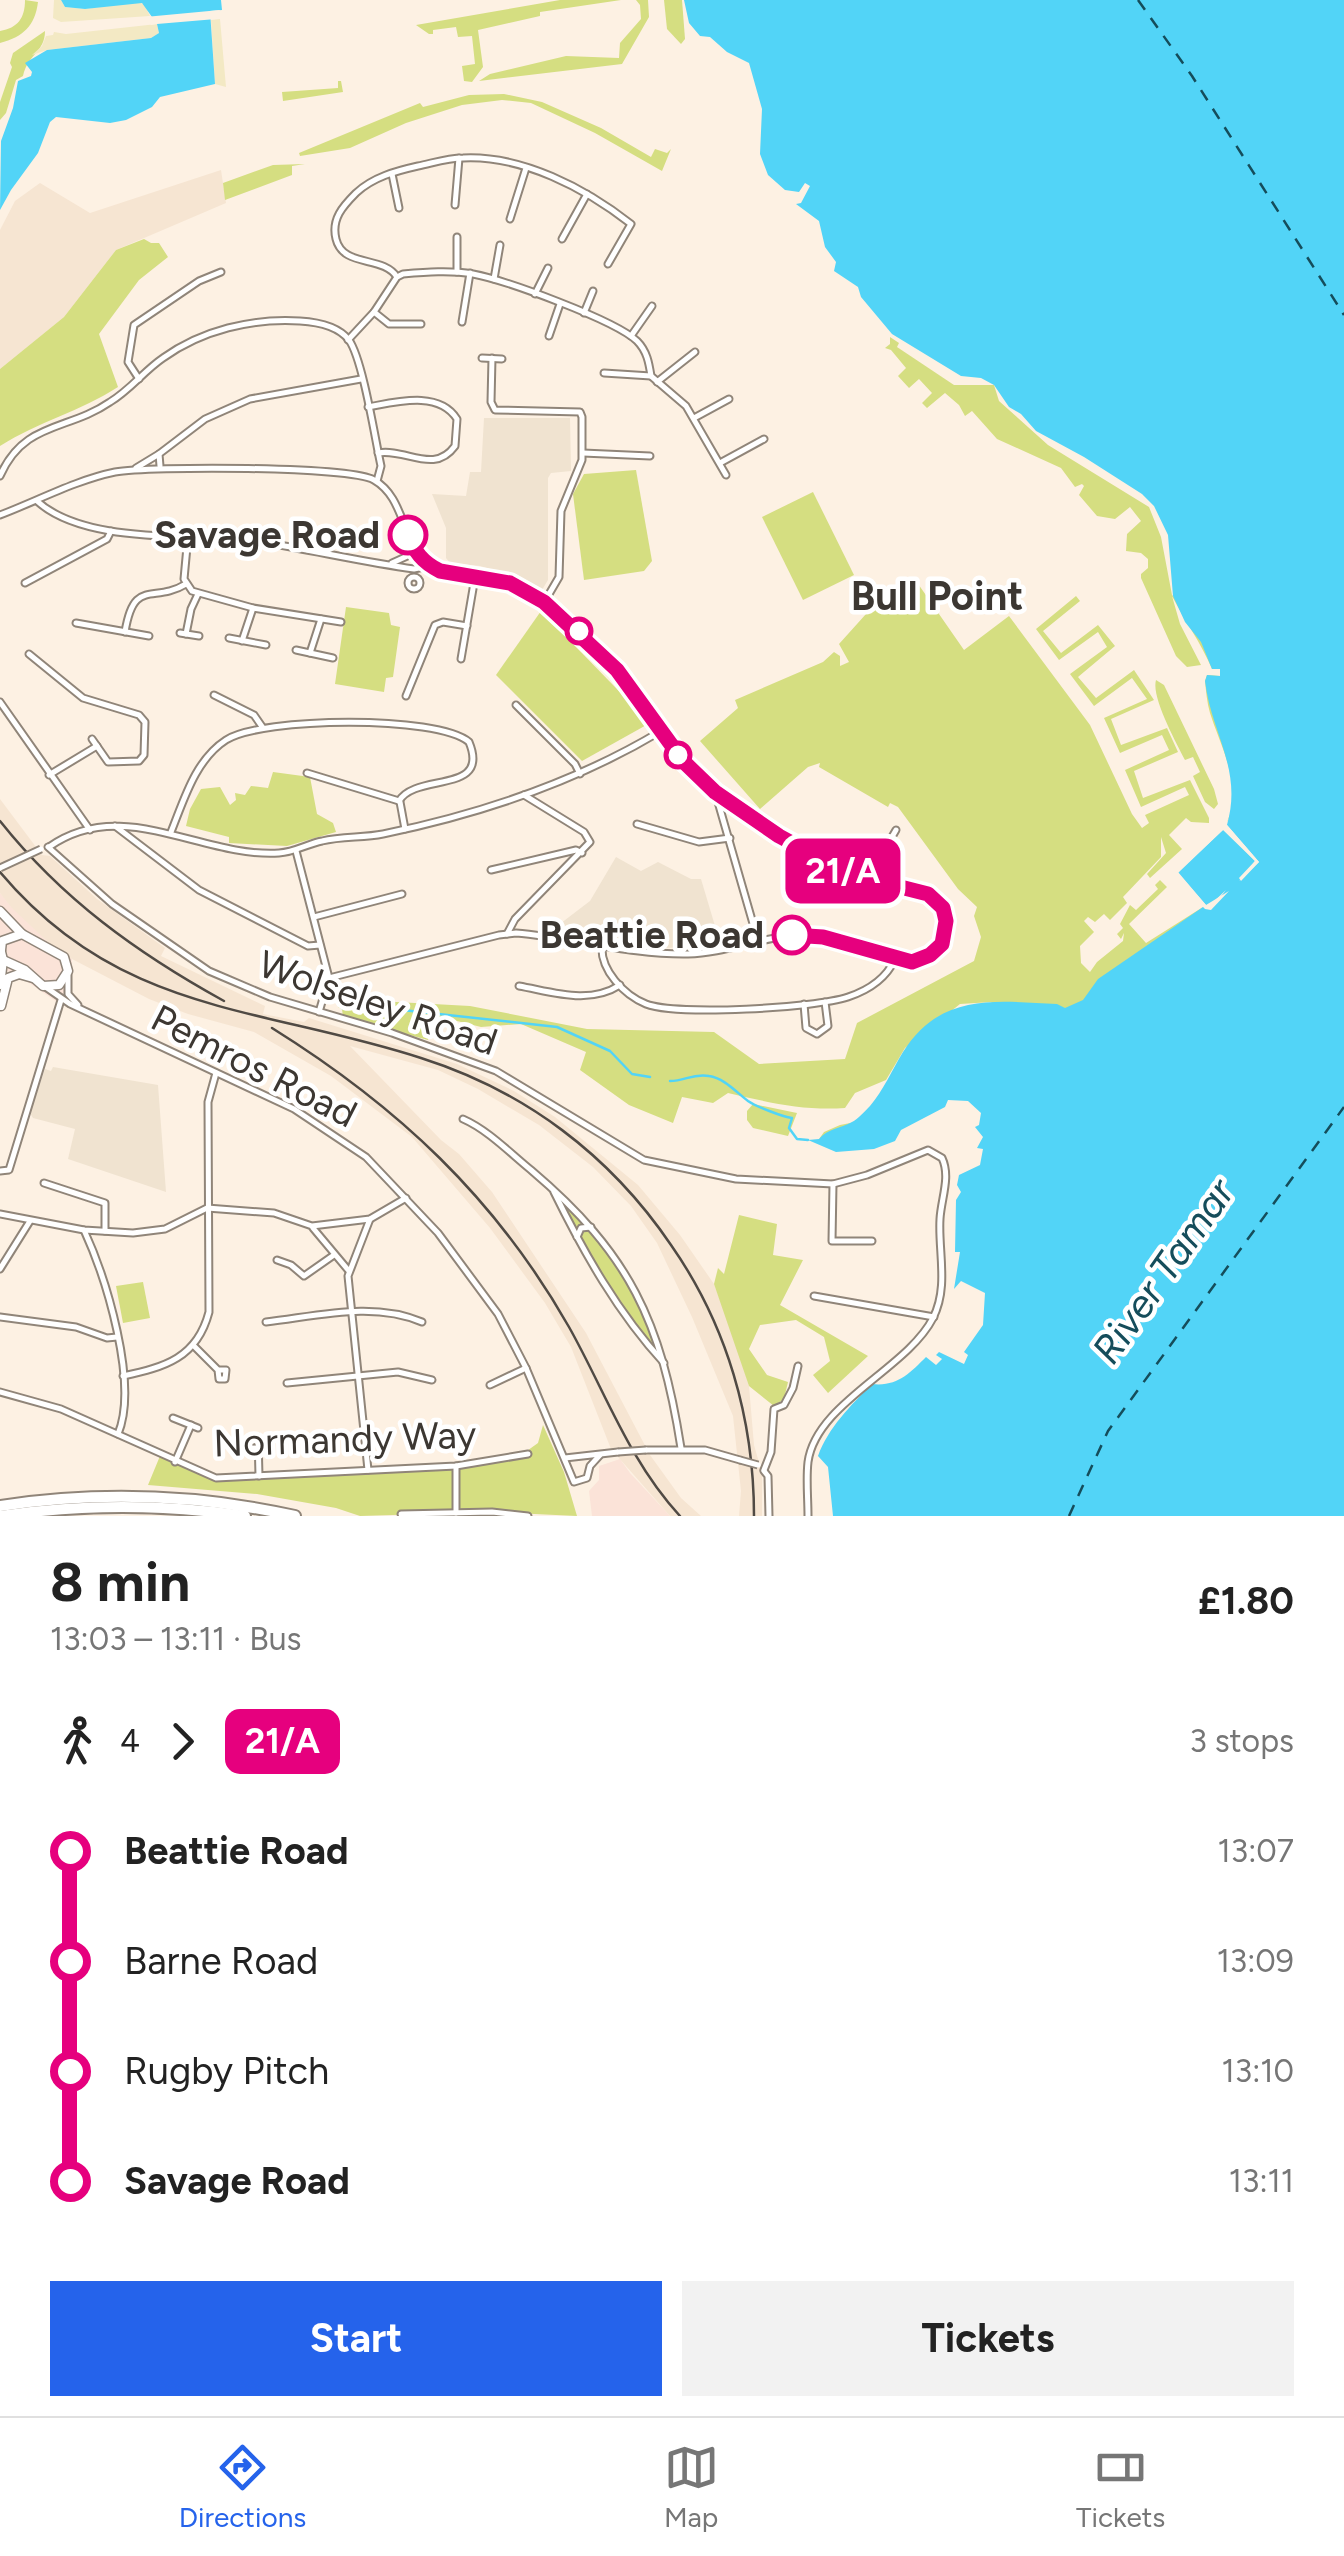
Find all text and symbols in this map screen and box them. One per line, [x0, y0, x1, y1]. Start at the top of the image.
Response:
place label: Savage Road [154, 512, 380, 558]
marker: Savage Road [389, 516, 427, 554]
district label: Bull Point [851, 572, 1023, 620]
unlabelled marker [566, 618, 592, 644]
unlabelled marker [665, 742, 691, 768]
line badge: 21/A [773, 838, 913, 904]
text: 21/A [805, 850, 881, 892]
place label: Beattie Road [539, 912, 764, 958]
marker: Beattie Road [773, 916, 811, 954]
street label: Wolseley Road [253, 941, 503, 1065]
street label: Pemros Road [144, 995, 364, 1137]
water label: River Tamar [1082, 1168, 1245, 1373]
street label: Normandy Way [213, 1411, 477, 1467]
text: 8 min [50, 1549, 190, 1615]
text: £1.80 [1198, 1578, 1294, 1624]
text: 13:03 – 13:11 · Bus [50, 1620, 301, 1658]
icon: walk [50, 1714, 105, 1769]
icon: forward [155, 1714, 210, 1769]
text: 21/A [245, 1720, 320, 1762]
text: 4 [120, 1722, 140, 1760]
text: 3 stops [1189, 1722, 1294, 1760]
text: Beattie Road [124, 1828, 349, 1874]
text: 13:07 [1218, 1832, 1294, 1870]
text: Barne Road [124, 1938, 318, 1984]
text: 13:09 [1217, 1942, 1294, 1980]
text: Rugby Pitch [124, 2048, 329, 2094]
text: 13:10 [1222, 2052, 1294, 2090]
text: Savage Road [124, 2158, 350, 2204]
text: 13:11 [1229, 2162, 1294, 2200]
button: Start [50, 2281, 662, 2396]
button: Tickets [682, 2281, 1294, 2396]
tab: Directions [179, 2440, 306, 2534]
tab: Map [664, 2440, 719, 2534]
tab: Tickets [1076, 2440, 1165, 2534]

